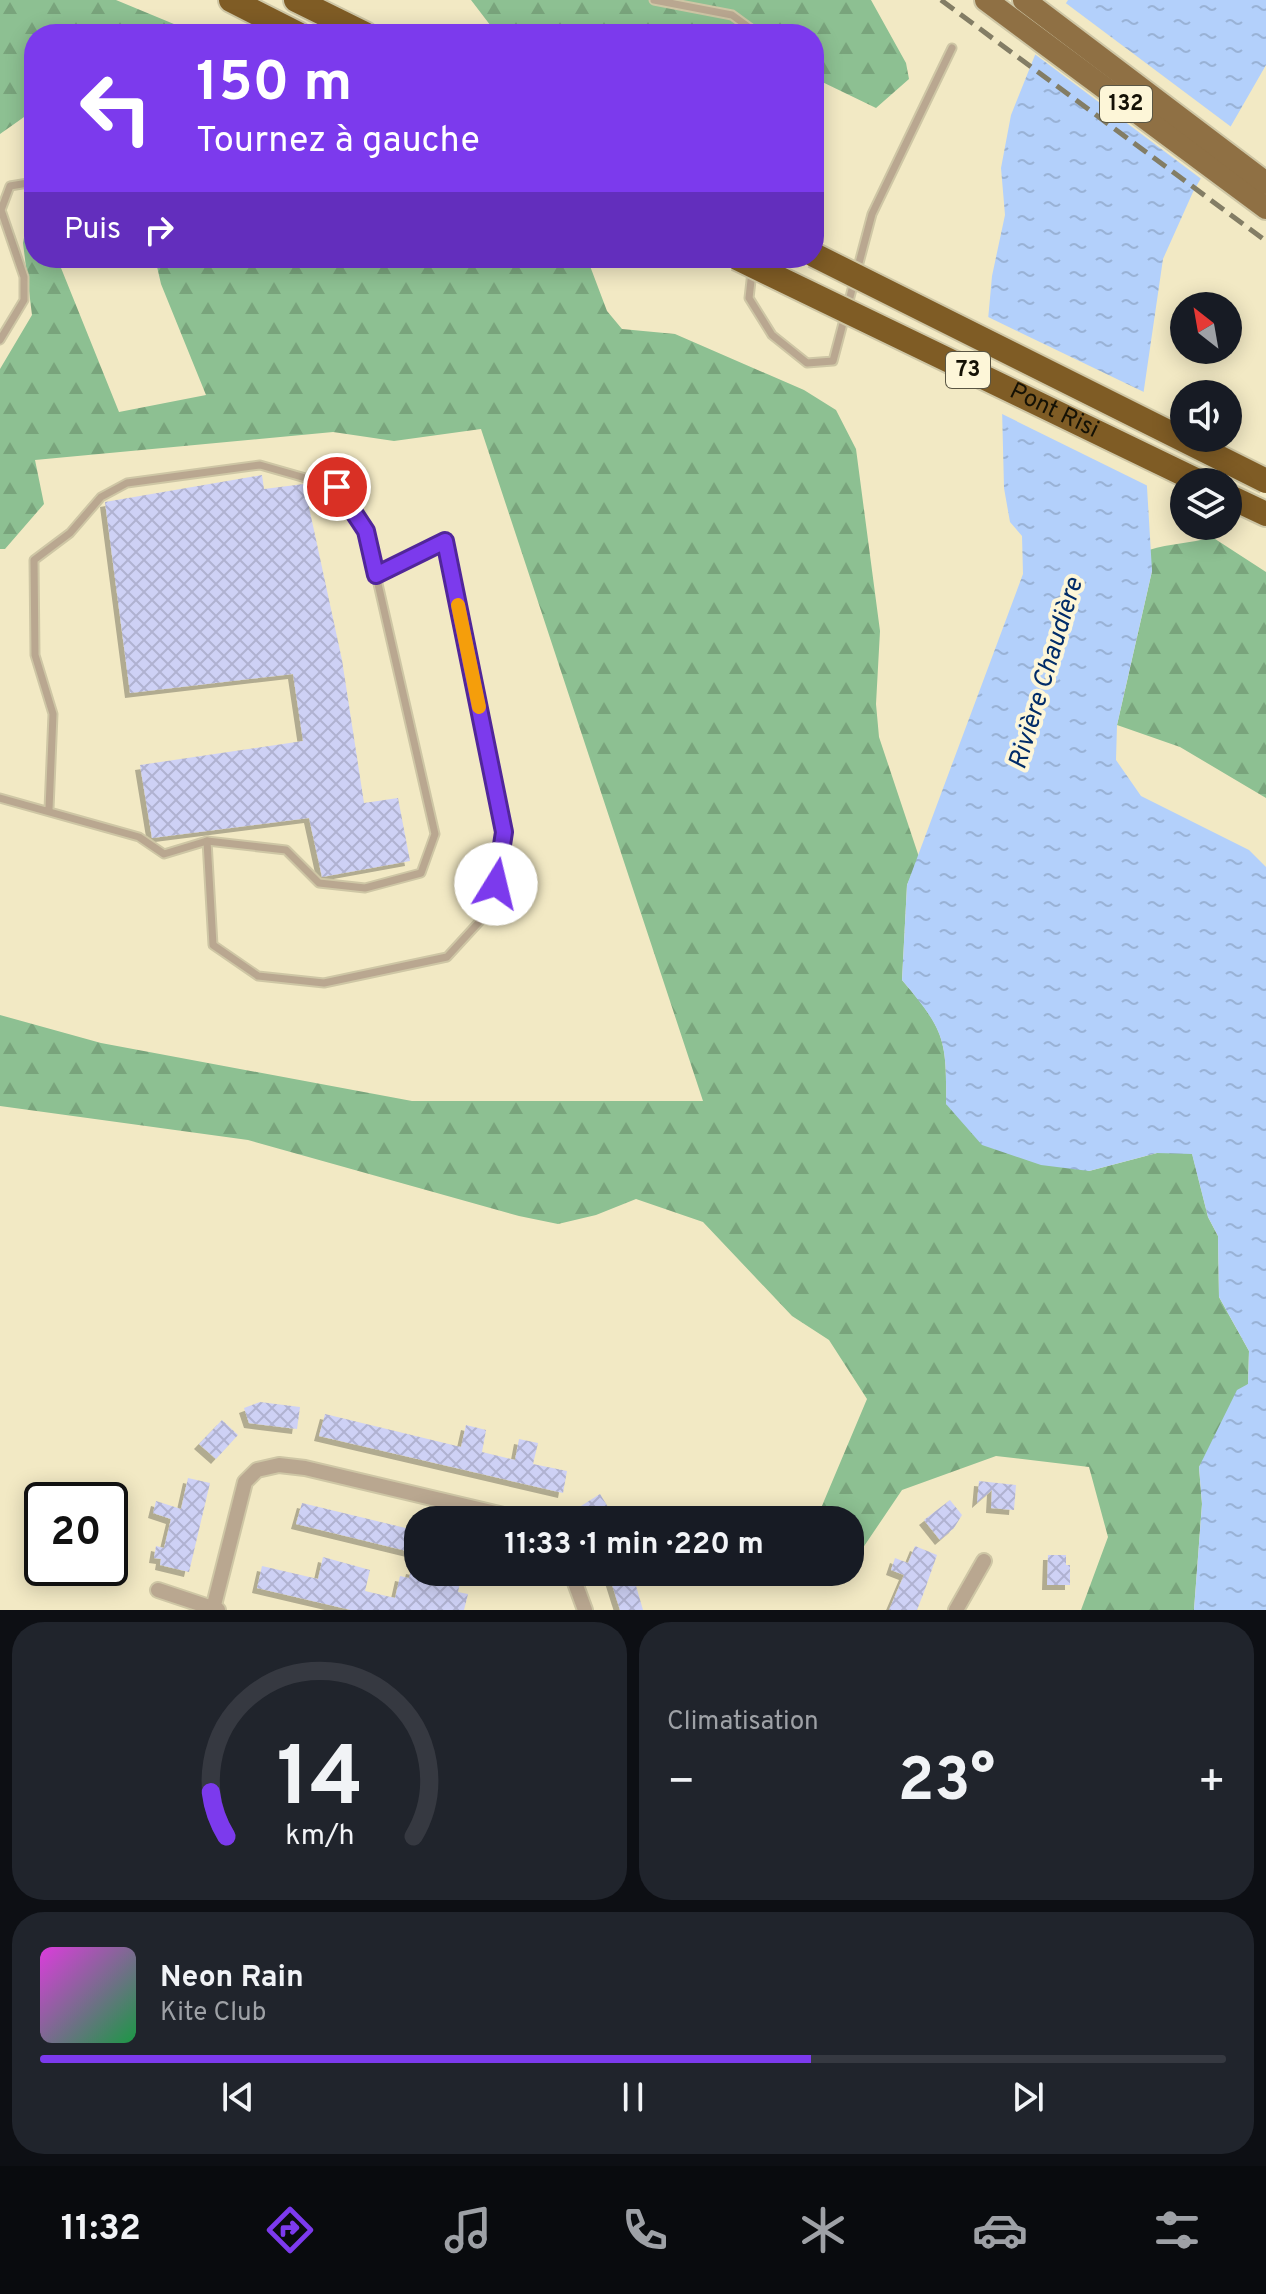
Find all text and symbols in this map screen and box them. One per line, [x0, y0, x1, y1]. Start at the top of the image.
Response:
text: 150 m [196, 50, 352, 120]
icon: left [64, 56, 168, 160]
road number: 132 [1100, 86, 1152, 122]
text: Tournez à gauche [196, 119, 480, 165]
icon: right [137, 208, 181, 252]
text: Puis [64, 212, 121, 249]
north arrow [1170, 292, 1242, 364]
map controls [1170, 292, 1242, 540]
road number: 73 [946, 352, 990, 388]
street label: Pont Risi [1004, 377, 1104, 446]
button: sound [1170, 380, 1242, 452]
pin [303, 453, 371, 521]
icon: arrive [315, 465, 359, 509]
button: layers [1170, 468, 1242, 540]
water label: Rivière Chaudière [1002, 574, 1092, 774]
position arrow [454, 842, 538, 926]
speed limit sign: 20 [24, 1482, 128, 1586]
text: 11:33 · 1 min · 220 m [504, 1527, 764, 1564]
text: Climatisation [667, 1706, 819, 1739]
text: 14 [276, 1730, 363, 1835]
text: 23° [898, 1746, 995, 1822]
text: − [667, 1756, 695, 1812]
text: + [1198, 1756, 1226, 1812]
text: km/h [285, 1819, 354, 1855]
text: Neon Rain [160, 1960, 304, 1997]
text: Kite Club [160, 1997, 266, 2030]
icon: previous [216, 2075, 260, 2119]
icon: pause [611, 2075, 655, 2119]
icon: next [1006, 2075, 1050, 2119]
icon: directions [262, 2202, 318, 2258]
icon: music [440, 2202, 496, 2258]
icon: phone [617, 2202, 673, 2258]
icon: climate [795, 2202, 851, 2258]
icon: car [972, 2202, 1028, 2258]
icon: filters [1149, 2202, 1205, 2258]
text: 11:32 [61, 2207, 141, 2253]

